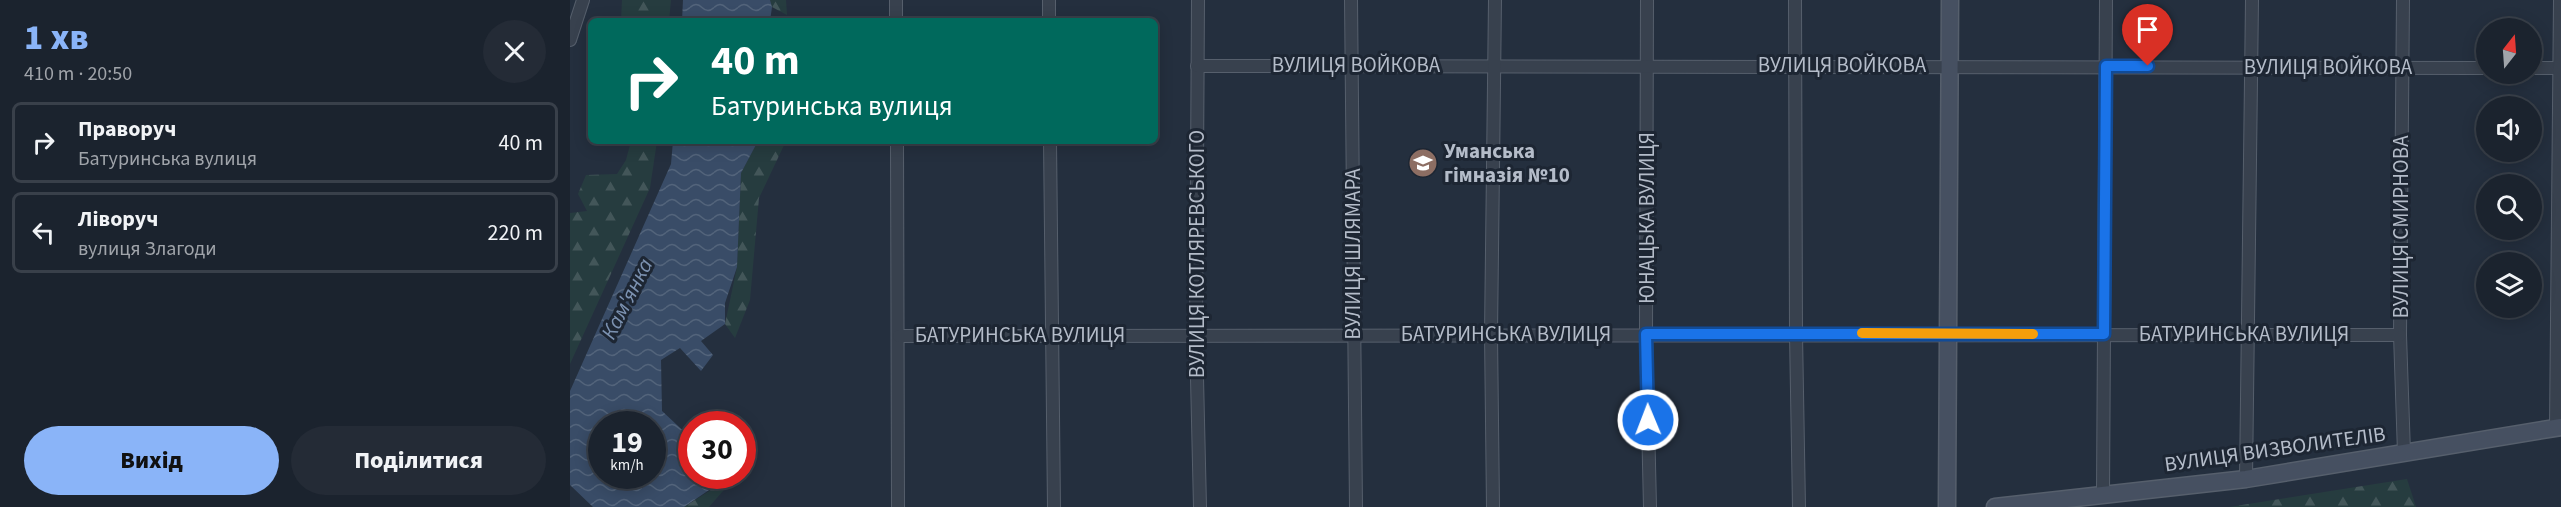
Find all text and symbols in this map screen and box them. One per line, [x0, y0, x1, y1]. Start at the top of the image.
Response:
pin [2122, 4, 2173, 66]
text: 1 хв [24, 12, 89, 63]
icon: arrive [2131, 13, 2164, 46]
north arrow [2476, 18, 2542, 84]
map controls [2476, 18, 2542, 318]
button: close [483, 20, 546, 83]
text: 40 m [711, 31, 800, 91]
icon: right [612, 42, 690, 120]
street label: ВУЛИЦЯ ВОЙКОВА [1272, 50, 1441, 80]
street label: ВУЛИЦЯ ВОЙКОВА [1758, 50, 1927, 80]
street label: ВУЛИЦЯ ВОЙКОВА [2244, 52, 2413, 82]
text: 410 m · 20:50 [24, 60, 132, 88]
text: Батуринська вулиця [711, 87, 953, 126]
button: sound [2476, 96, 2542, 162]
text: Праворуч [78, 113, 176, 145]
icon: right [27, 126, 60, 159]
text: 40 m [498, 127, 543, 159]
street label: ВУЛИЦЯ КОТЛЯРЕВСЬКОГО [1182, 130, 1212, 378]
street label: ЮНАЦЬКА ВУЛИЦЯ [1632, 132, 1662, 304]
street label: ВУЛИЦЯ СМИРНОВА [2386, 135, 2416, 319]
place label: Уманська гімназія №10 [1444, 136, 1570, 190]
text: Батуринська вулиця [78, 145, 257, 173]
school or university icon: Уманська гімназія №10 [1407, 147, 1439, 179]
street label: ВУЛИЦЯ ШЛЯМАРА [1338, 168, 1368, 340]
button: search [2476, 174, 2542, 240]
text: Ліворуч [78, 203, 158, 235]
icon: left [27, 216, 60, 249]
text: 220 m [488, 217, 543, 249]
text: вулиця Злагоди [78, 235, 217, 263]
button: layers [2476, 252, 2542, 318]
water label: Кам'янка [593, 253, 661, 345]
street label: БАТУРИНСЬКА ВУЛИЦЯ [1401, 319, 1611, 349]
street label: БАТУРИНСЬКА ВУЛИЦЯ [2139, 319, 2349, 349]
street label: БАТУРИНСЬКА ВУЛИЦЯ [915, 320, 1125, 350]
position arrow [1616, 388, 1680, 452]
speed limit sign: 30 [678, 411, 756, 489]
street label: ВУЛИЦЯ ВИЗВОЛИТЕЛІВ [2163, 419, 2387, 479]
text: 19 [611, 421, 643, 464]
button: Вихід [24, 426, 279, 495]
button: Поділитися [291, 426, 546, 495]
text: km/h [610, 455, 644, 476]

